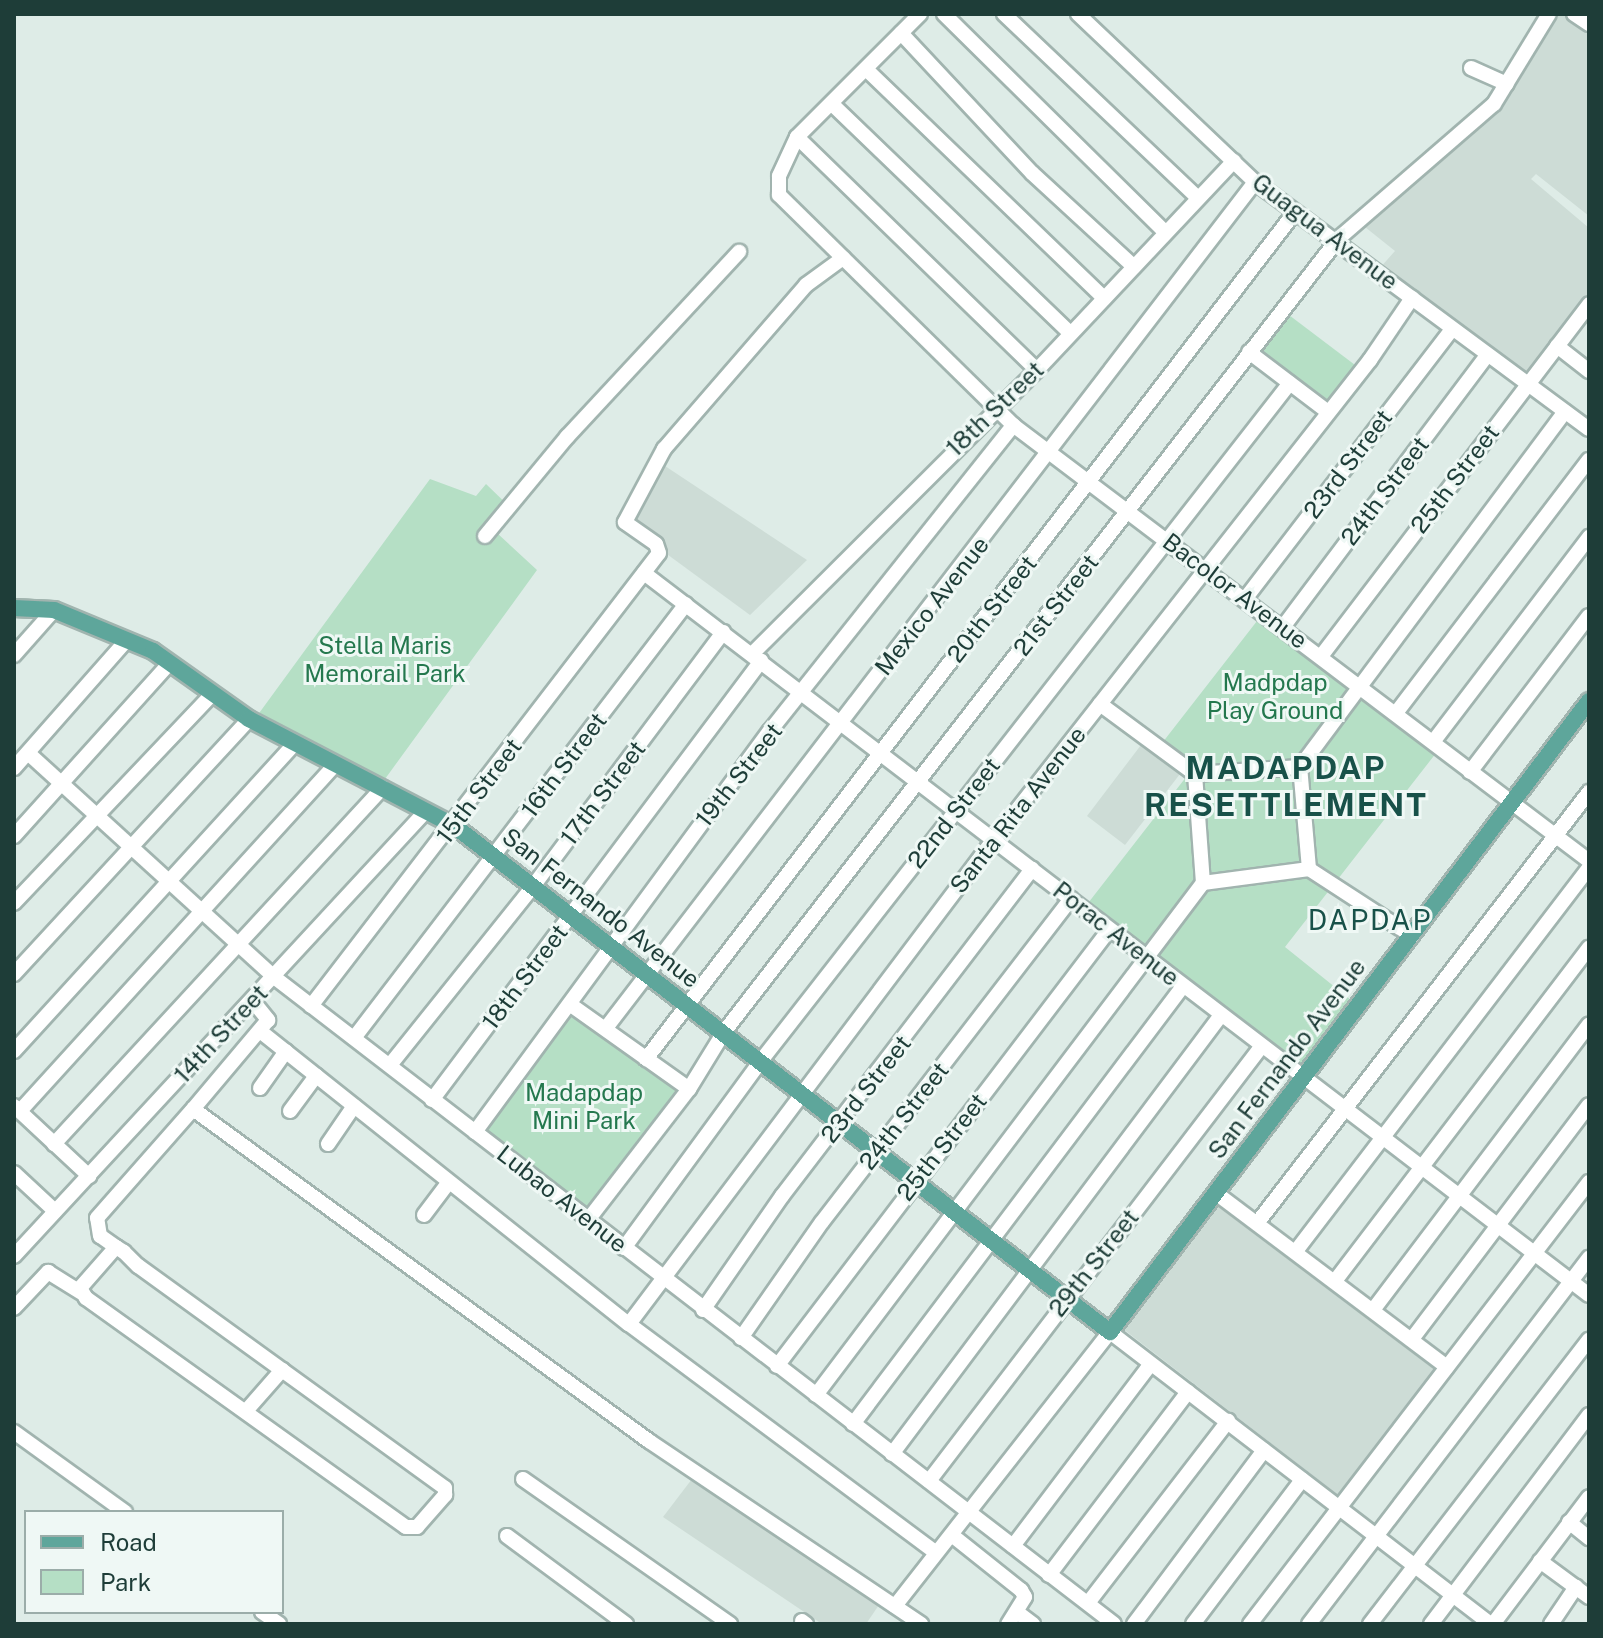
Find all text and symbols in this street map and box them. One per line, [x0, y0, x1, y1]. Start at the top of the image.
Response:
street label: Guagua Avenue [1247, 168, 1403, 296]
street label: 18th Street [940, 355, 1050, 463]
street label: 23rd Street [1298, 404, 1398, 524]
street label: 25th Street [1405, 419, 1505, 539]
street label: 24th Street [1335, 431, 1435, 551]
street label: Bacolor Avenue [1157, 527, 1313, 655]
street label: Mexico Avenue [869, 531, 995, 681]
street label: 21st Street [1007, 548, 1105, 662]
street label: 20th Street [941, 550, 1043, 668]
park label: Stella Maris Memorail Park [304, 632, 466, 688]
park label: Madpdap Play Ground [1207, 669, 1343, 725]
street label: 16th Street [515, 707, 613, 823]
street label: 19th Street [690, 717, 788, 833]
street label: Santa Rita Avenue [944, 721, 1092, 899]
street label: 15th Street [430, 733, 528, 849]
street label: 17th Street [554, 735, 652, 851]
district label: MADAPDAP RESETTLEMENT [1144, 750, 1428, 825]
street label: 22nd Street [902, 752, 1006, 874]
street label: San Fernando Avenue [496, 822, 706, 994]
street label: Porac Avenue [1047, 876, 1185, 992]
district label: DAPDAP [1308, 903, 1432, 937]
street label: 18th Street [476, 919, 574, 1035]
street label: San Fernando Avenue [1202, 953, 1372, 1165]
street label: 14th Street [168, 979, 274, 1089]
street label: 23rd Street [815, 1029, 917, 1149]
street label: 24th Street [853, 1057, 955, 1175]
park label: Madapdap Mini Park [525, 1079, 643, 1135]
street label: 25th Street [891, 1087, 993, 1207]
street label: Lubao Avenue [491, 1139, 633, 1259]
street label: 29th Street [1043, 1204, 1145, 1322]
legend [24, 1510, 284, 1614]
text: Road [100, 1528, 157, 1556]
text: Park [100, 1568, 151, 1596]

